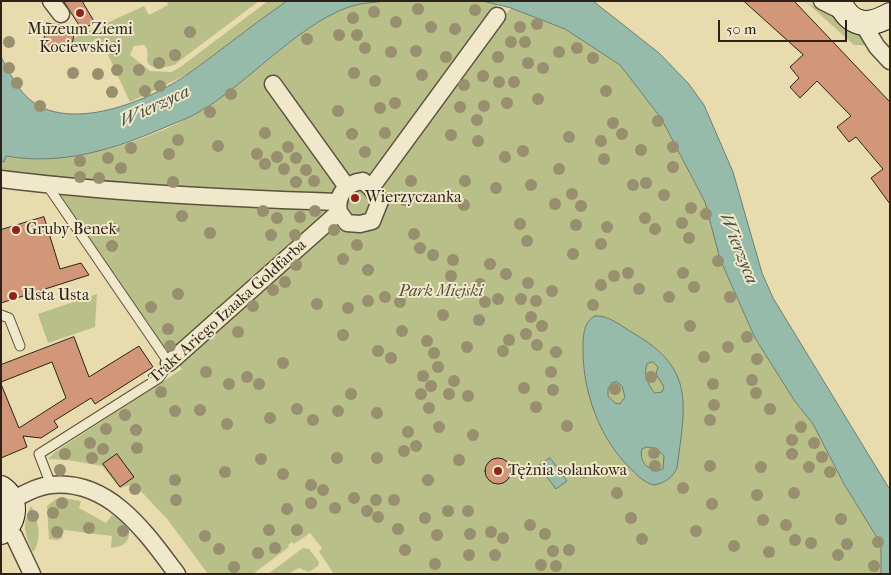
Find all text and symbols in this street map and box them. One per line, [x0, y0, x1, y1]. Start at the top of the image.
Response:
marker: Muzeum Ziemi Kociewskiej [74, 7, 86, 19]
scale bar [721, 10, 850, 42]
place label: Muzeum Ziemi Kociewskiej [27, 20, 133, 58]
text: 50 m [726, 20, 756, 38]
water label: Wierzyca [117, 81, 193, 133]
place label: Wierzyczanka [365, 188, 462, 208]
marker: Wierzyczanka [349, 192, 361, 204]
water label: Wierzyca [714, 210, 762, 288]
place label: Gruby Benek [26, 220, 117, 240]
marker: Gruby Benek [10, 224, 22, 236]
street label: Trakt Ariego Izaaka Goldfarba [145, 236, 311, 388]
park label: Park Miejski [399, 282, 483, 302]
place label: Usta Usta [23, 286, 89, 306]
marker: Usta Usta [7, 290, 19, 302]
place label: Tężnia solankowa [508, 461, 627, 481]
marker: Tężnia solankowa [492, 465, 504, 477]

